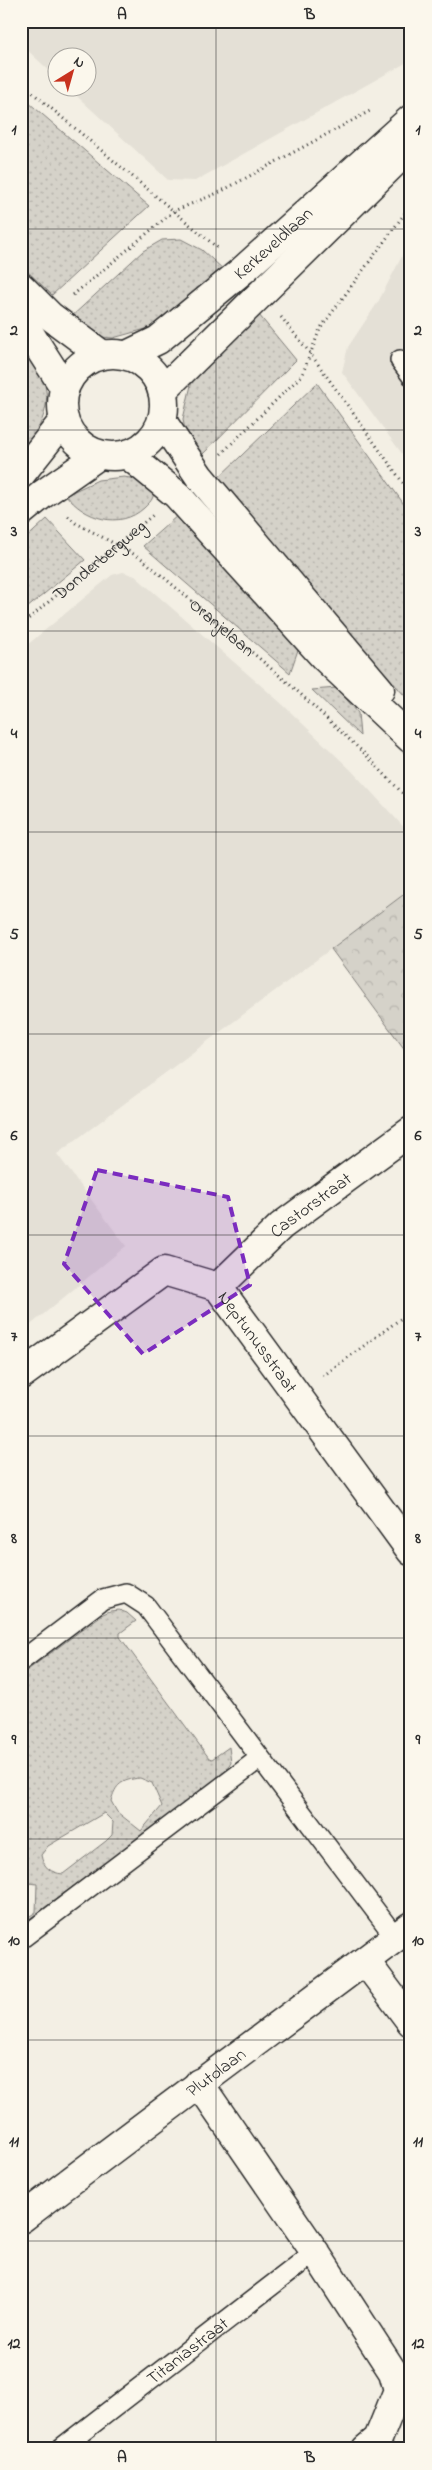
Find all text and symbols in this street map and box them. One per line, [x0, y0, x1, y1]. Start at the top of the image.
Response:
text: A [117, 3, 127, 27]
text: B [304, 3, 316, 27]
north arrow [48, 48, 98, 98]
text: N [69, 52, 89, 74]
text: 1 [11, 118, 17, 142]
text: 1 [415, 118, 421, 142]
street label: Kerkeveldlaan [229, 202, 320, 287]
text: 2 [9, 319, 18, 343]
text: 2 [413, 319, 422, 343]
street label: Donderbergweg [48, 515, 154, 609]
text: 3 [10, 520, 18, 544]
text: 3 [414, 520, 422, 544]
street label: Oranjelaan [182, 593, 260, 664]
text: 4 [10, 722, 18, 746]
text: 4 [414, 722, 422, 746]
text: 5 [9, 923, 19, 947]
text: 5 [413, 923, 423, 947]
text: 6 [9, 1124, 18, 1148]
text: 6 [413, 1124, 422, 1148]
street label: Castorstraat [265, 1167, 358, 1245]
street label: Neptunusstraat [210, 1286, 303, 1399]
text: 7 [11, 1325, 18, 1349]
text: 7 [415, 1325, 422, 1349]
text: 8 [10, 1527, 17, 1551]
text: 8 [414, 1527, 421, 1551]
text: 9 [11, 1728, 17, 1752]
text: 9 [415, 1728, 421, 1752]
text: 10 [8, 1929, 20, 1953]
text: 10 [412, 1929, 424, 1953]
street label: Plutolaan [182, 2043, 252, 2105]
text: 11 [9, 2130, 20, 2154]
text: 11 [413, 2130, 424, 2154]
street label: Titaniastraat [142, 2312, 235, 2392]
text: 12 [7, 2332, 21, 2356]
text: 12 [411, 2332, 425, 2356]
text: A [117, 2446, 127, 2470]
text: B [304, 2446, 316, 2470]

